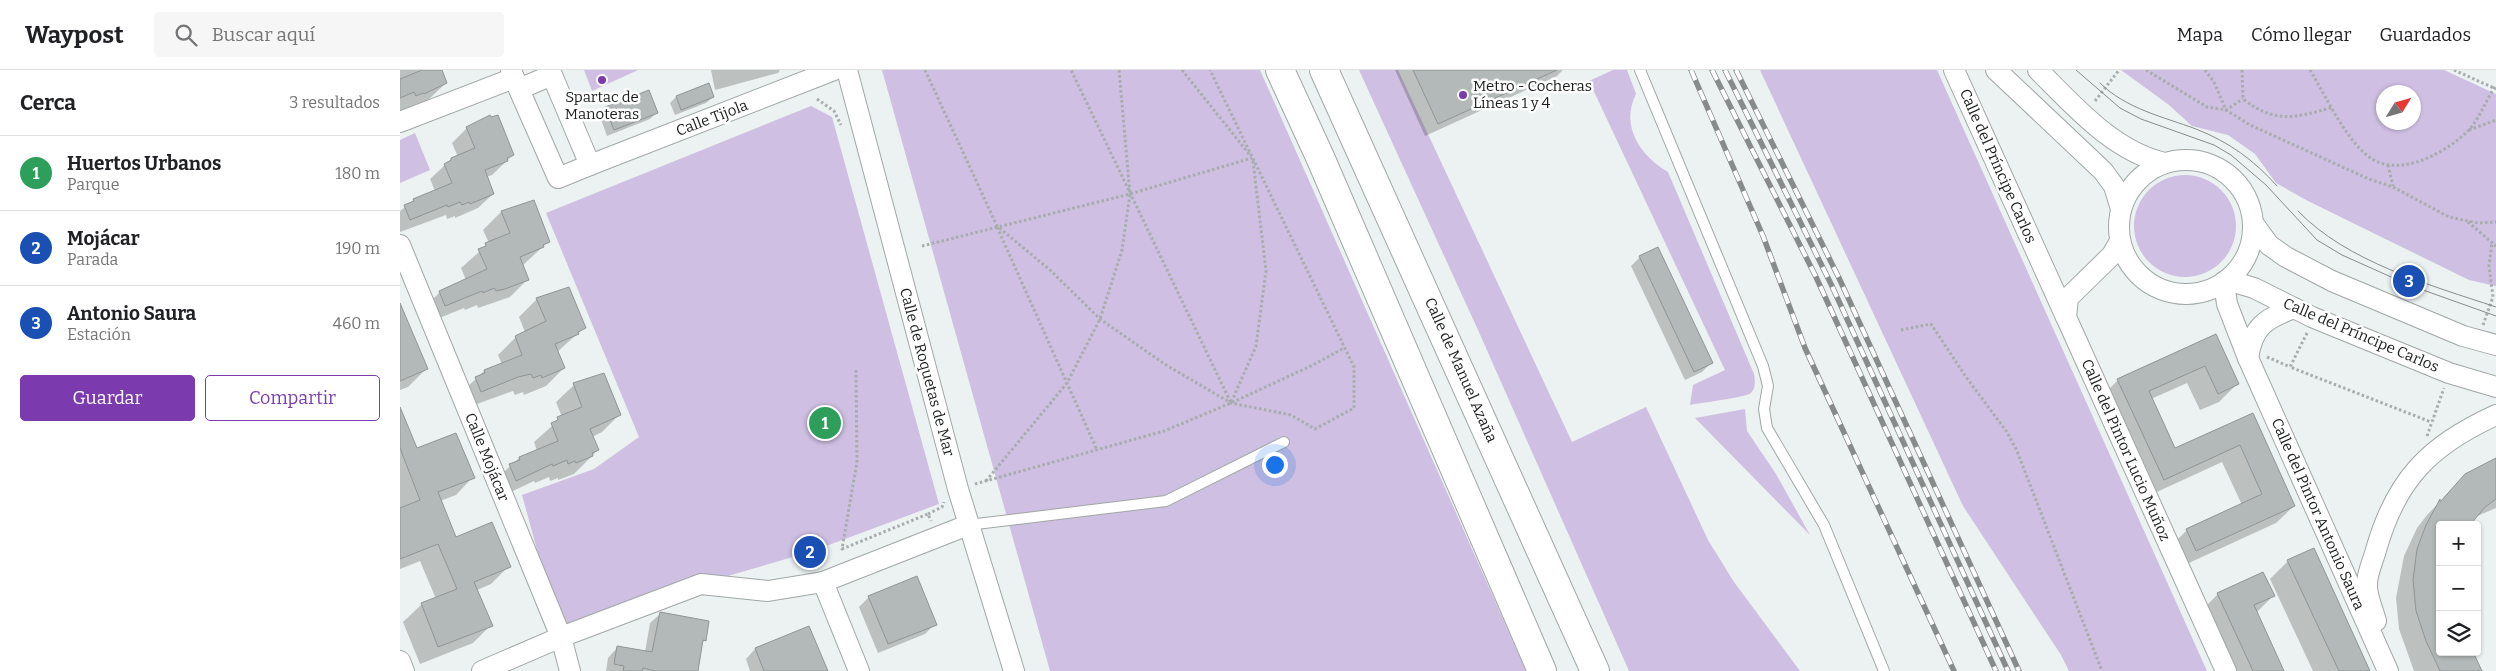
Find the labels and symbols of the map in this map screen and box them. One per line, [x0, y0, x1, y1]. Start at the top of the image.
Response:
marker: Spartac de Manoteras [596, 74, 608, 86]
place label: Metro - Cocheras Líneas 1 y 4 [1473, 77, 1592, 112]
north arrow [2376, 85, 2421, 130]
street label: Calle del Príncipe Carlos [1956, 86, 2040, 246]
place label: Spartac de Manoteras [565, 88, 639, 123]
marker: Metro - Cocheras Líneas 1 y 4 [1457, 89, 1469, 101]
street label: Calle Tijola [674, 96, 750, 140]
pin: 3 [2393, 262, 2425, 300]
street label: Calle de Roquetas de Mar [896, 286, 958, 459]
street label: Calle del Príncipe Carlos [2281, 294, 2441, 376]
street label: Calle de Manuel Azaña [1421, 295, 1501, 445]
street label: Calle del Pintor Lucio Muñoz [2078, 356, 2174, 544]
pin: 1 [809, 404, 841, 442]
street label: Calle Mojácar [461, 410, 513, 504]
street label: Calle del Pintor Antonio Saura [2268, 415, 2368, 613]
your location [1262, 452, 1288, 478]
pin: 2 [794, 533, 826, 571]

